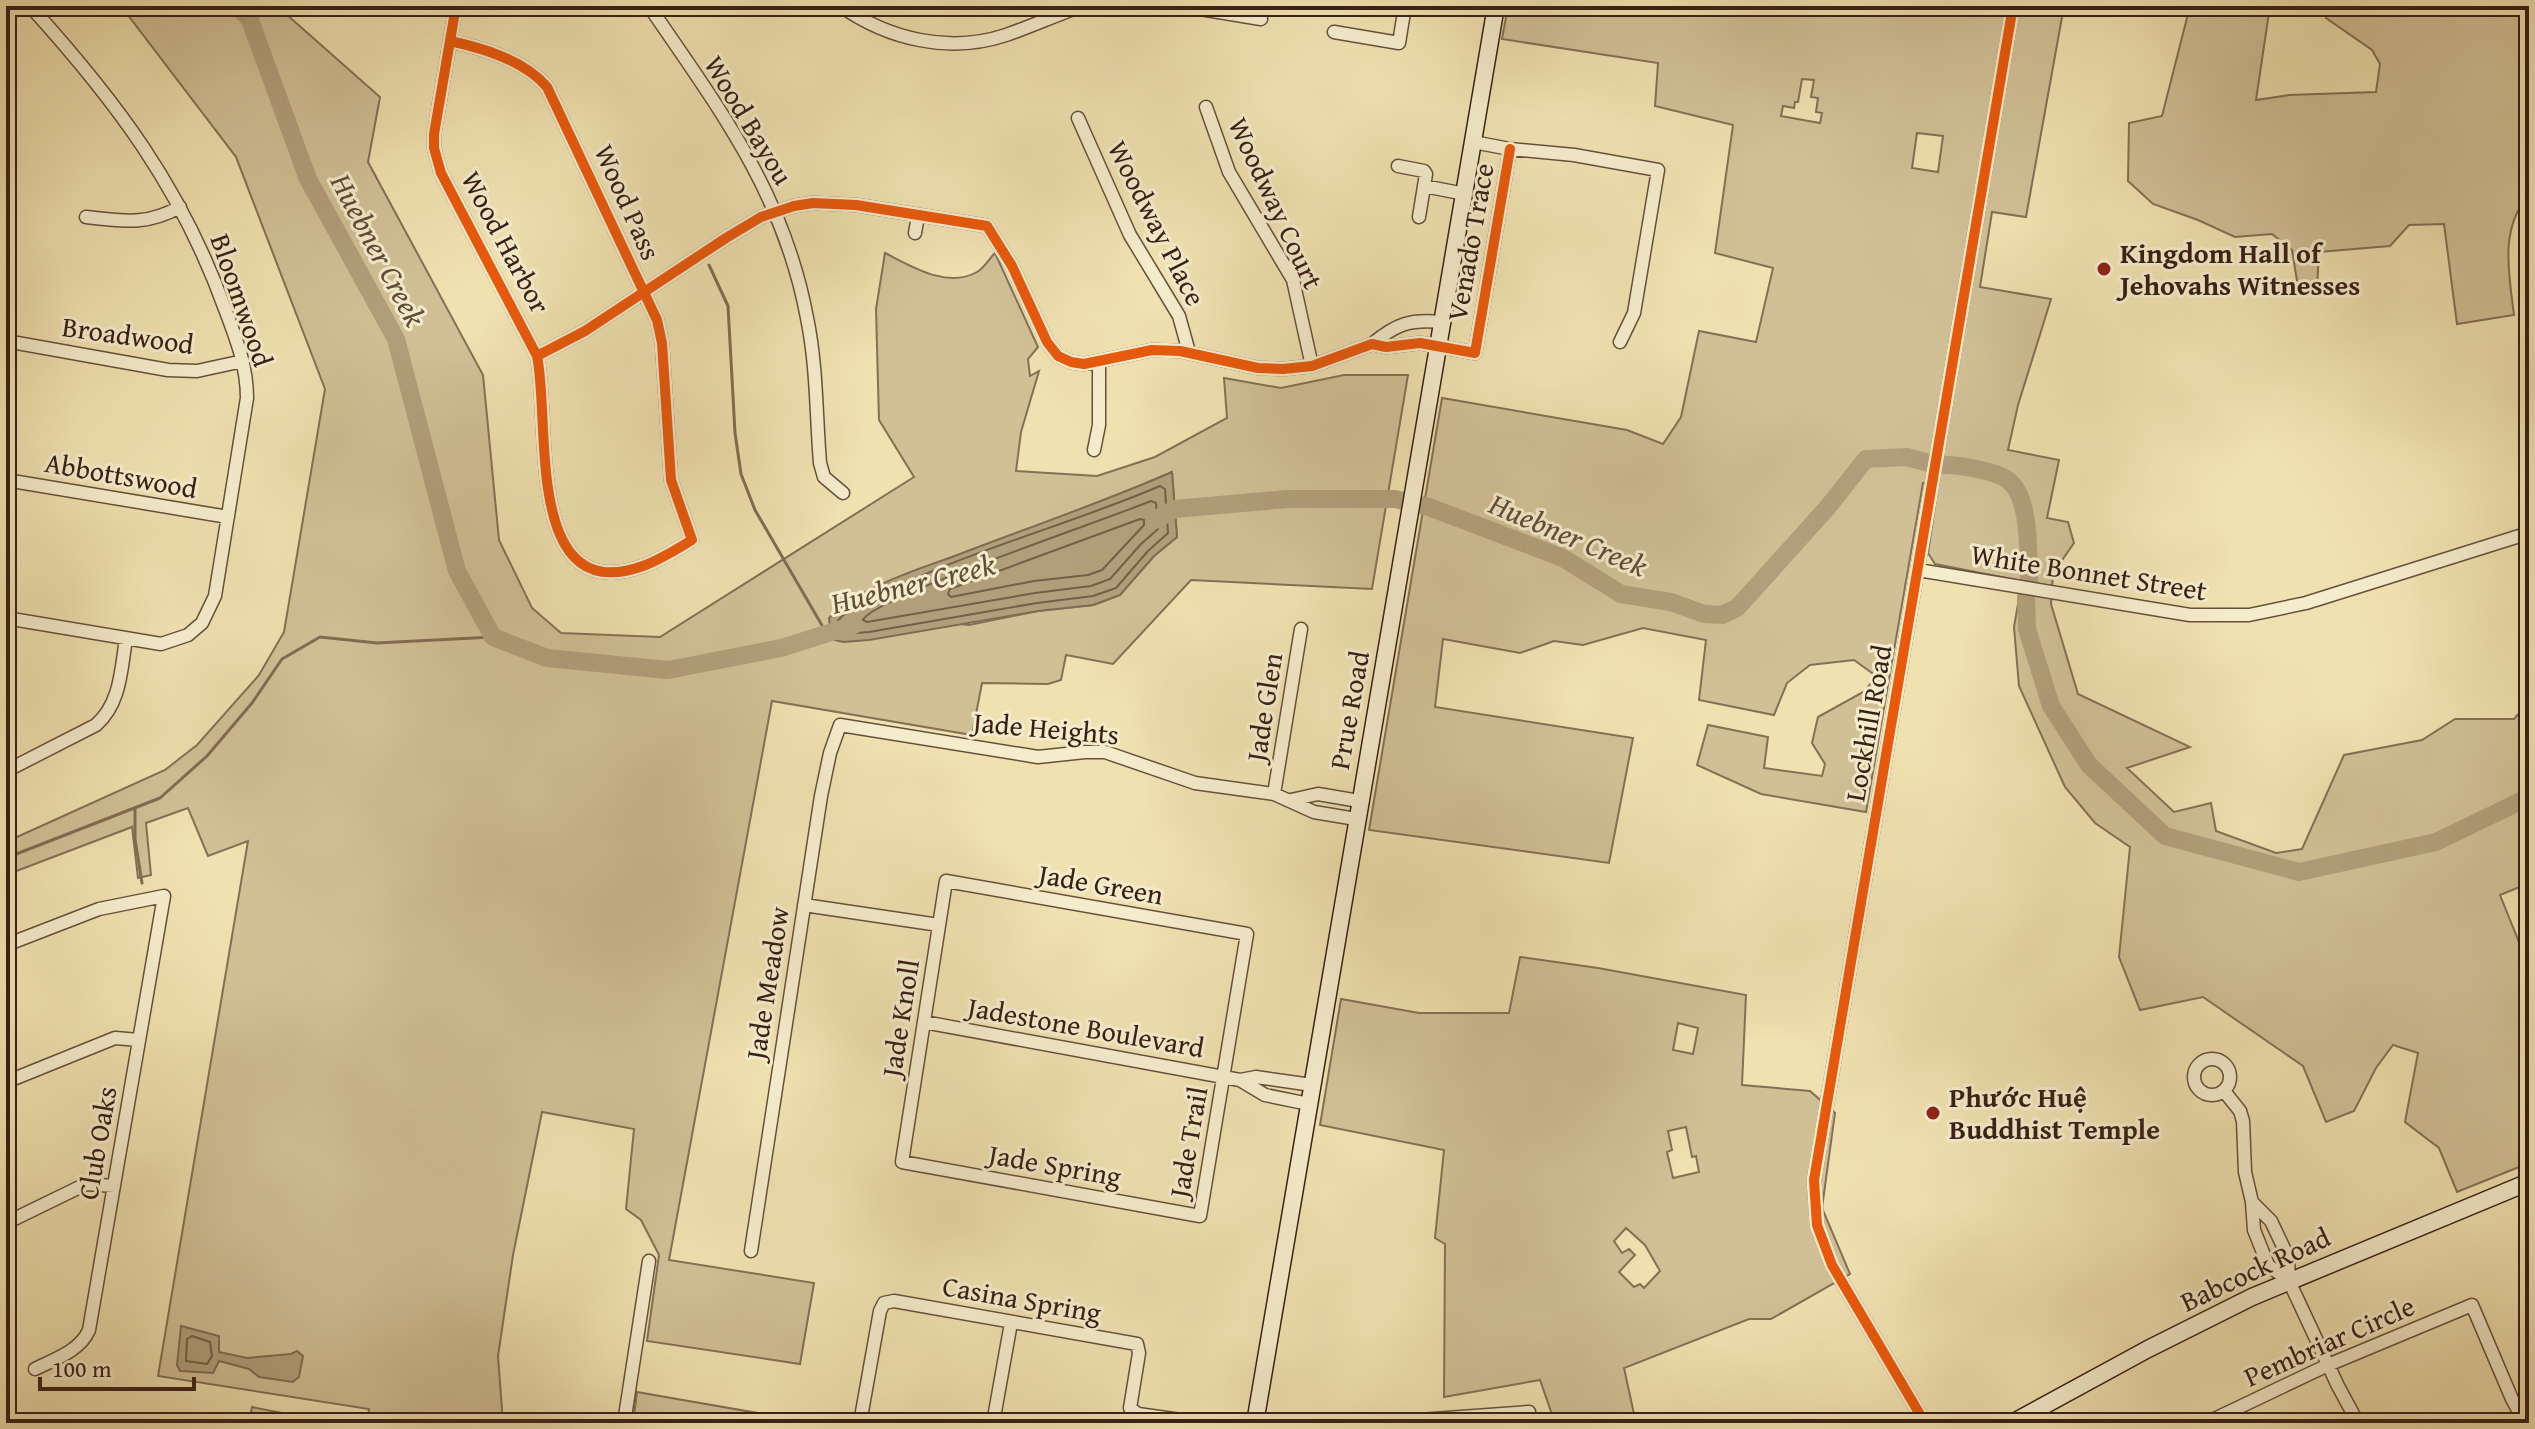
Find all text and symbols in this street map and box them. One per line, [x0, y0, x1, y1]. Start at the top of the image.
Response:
street label: Wood Bayou [695, 47, 804, 192]
street label: Woodway Court [1219, 110, 1334, 295]
street label: Woodway Place [1098, 133, 1217, 313]
street label: Wood Pass [585, 137, 672, 266]
street label: Venado Trace [1435, 160, 1504, 324]
street label: Wood Harbor [452, 163, 561, 321]
water label: Huebner Creek [320, 164, 438, 334]
street label: Bloomwood [201, 228, 284, 372]
place label: Kingdom Hall of Jehovahs Witnesses [2116, 232, 2360, 305]
marker: Kingdom Hall of Jehovahs Witnesses [2095, 260, 2113, 278]
street label: Broadwood [60, 305, 197, 364]
street label: Abbottswood [42, 441, 201, 508]
water label: Huebner Creek [1482, 481, 1654, 587]
street label: White Bonnet Street [1968, 533, 2210, 610]
water label: Huebner Creek [825, 541, 1000, 625]
street label: Lockhill Road [1834, 641, 1901, 804]
street label: Prue Road [1318, 647, 1379, 772]
street label: Jade Glen [1234, 649, 1292, 767]
street label: Jade Heights [968, 700, 1121, 754]
street label: Jade Green [1033, 852, 1167, 915]
street label: Jade Meadow [734, 903, 799, 1065]
street label: Jade Knoll [870, 956, 929, 1083]
street label: Jadestone Boulevard [962, 985, 1208, 1068]
place label: Phước Huệ Buddhist Temple [1949, 1076, 2160, 1149]
street label: Club Oaks [66, 1083, 127, 1203]
street label: Jade Trail [1157, 1083, 1217, 1204]
marker: Phước Huệ Buddhist Temple [1924, 1104, 1942, 1122]
street label: Jade Spring [983, 1132, 1125, 1196]
street label: Babcock Road [2173, 1216, 2337, 1321]
street label: Casina Spring [940, 1264, 1105, 1333]
street label: Pembriar Circle [2237, 1285, 2421, 1397]
scale bar [40, 1341, 194, 1391]
text: 100 m [52, 1351, 112, 1386]

